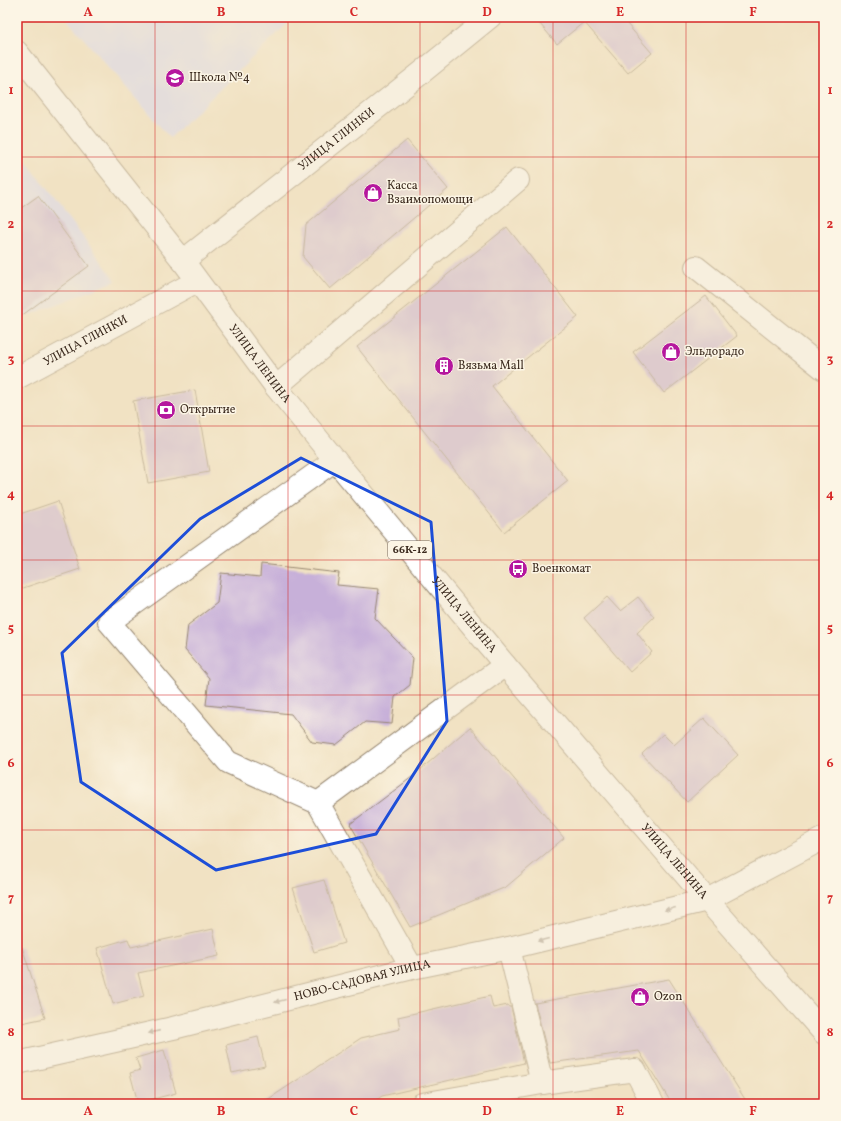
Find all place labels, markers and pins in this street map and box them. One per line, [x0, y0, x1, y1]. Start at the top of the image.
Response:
school or university icon: Школа №4 [164, 67, 186, 89]
place label: Школа №4 [189, 70, 250, 86]
place label: Касса Взаимопомощи [387, 178, 473, 208]
shop icon: Касса Взаимопомощи [362, 182, 384, 204]
shop icon: Эльдорадо [660, 341, 682, 363]
place label: Эльдорадо [685, 344, 744, 360]
building icon: Вязьма Mall [433, 355, 455, 377]
place label: Вязьма Mall [458, 358, 524, 374]
bank icon: Открытие [155, 399, 177, 421]
place label: Открытие [180, 402, 236, 418]
bus stop icon: Военкомат [507, 558, 529, 580]
place label: Военкомат [532, 561, 591, 577]
shop icon: Ozon [629, 986, 651, 1008]
place label: Ozon [654, 989, 682, 1005]

